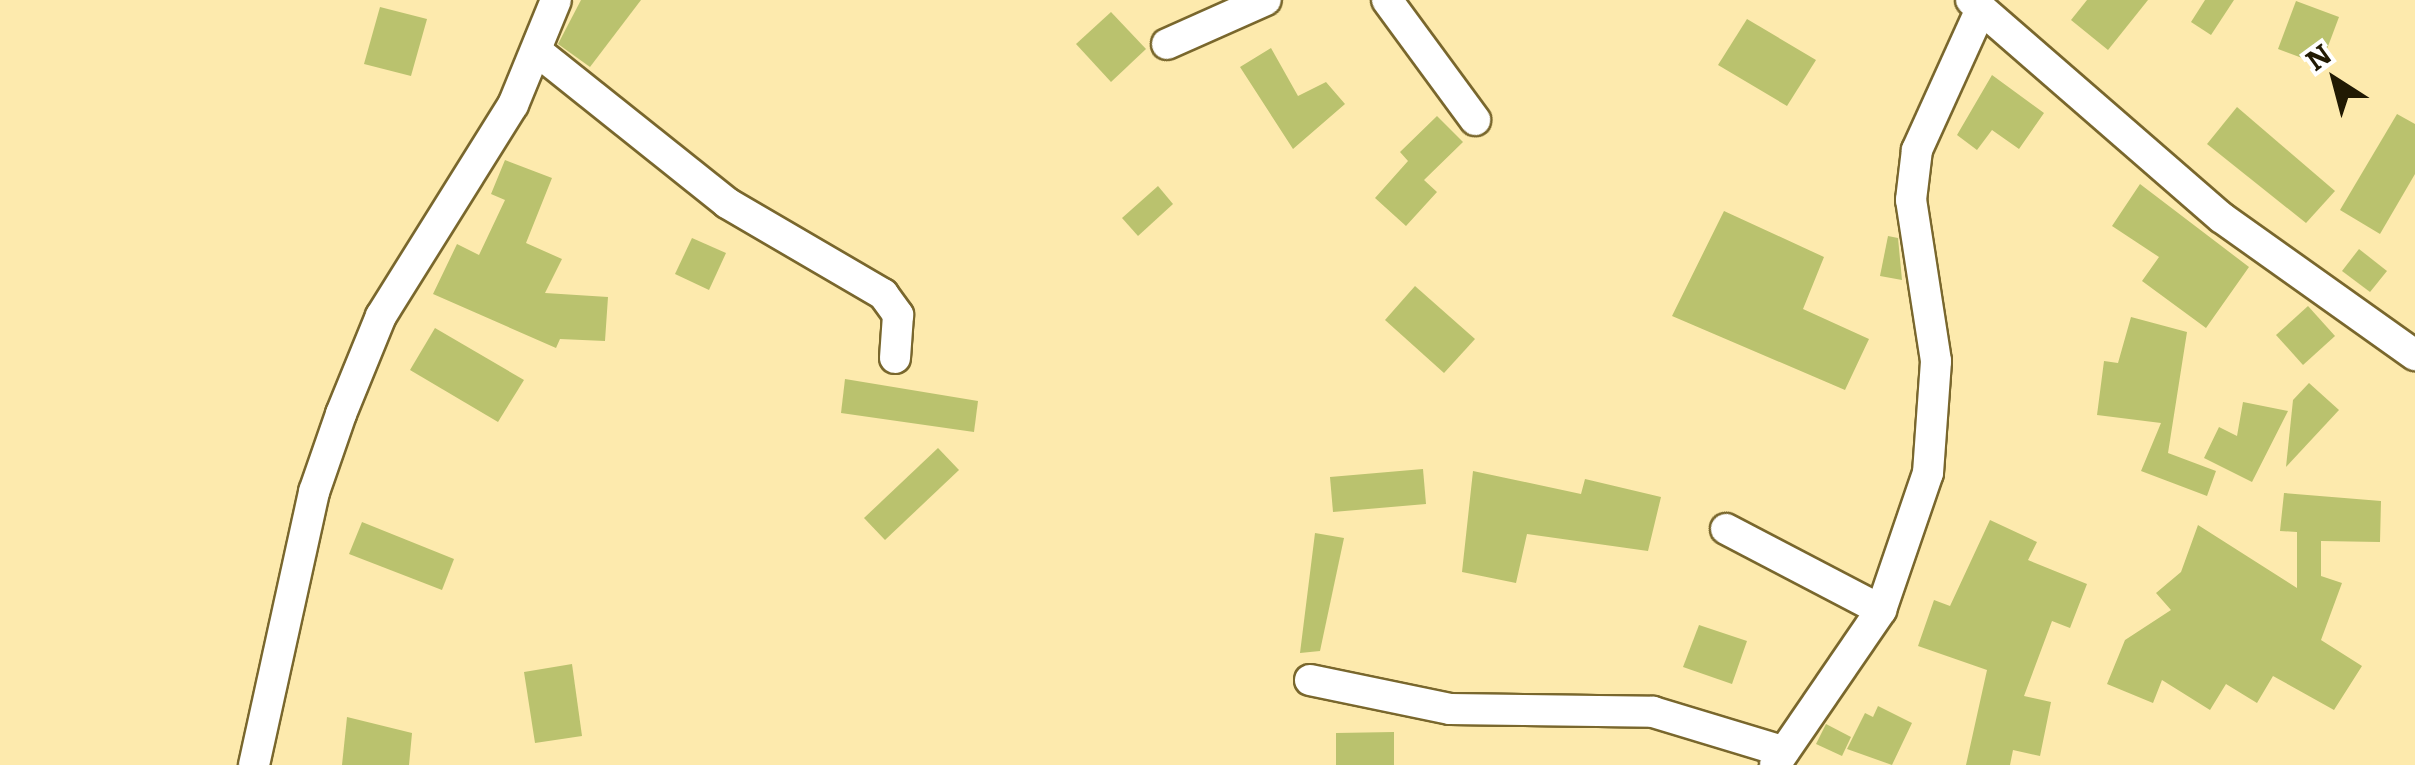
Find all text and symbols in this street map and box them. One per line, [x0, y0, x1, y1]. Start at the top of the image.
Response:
north arrow [2285, 30, 2385, 130]
text: N [2296, 32, 2339, 80]

